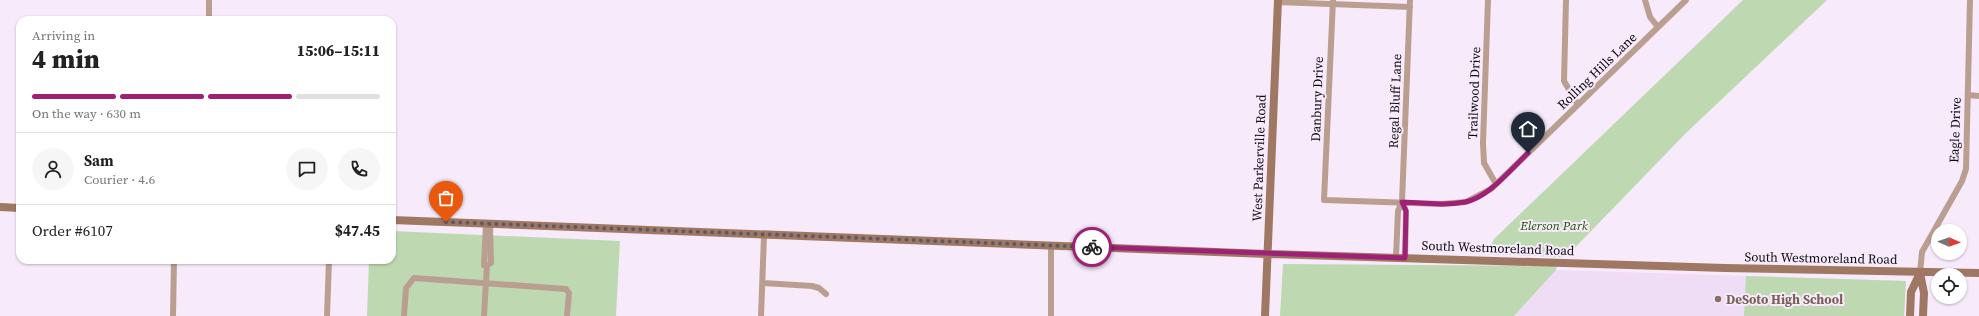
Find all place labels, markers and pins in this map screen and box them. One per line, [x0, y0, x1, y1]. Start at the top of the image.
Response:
pin [1511, 112, 1545, 153]
pin [429, 181, 463, 222]
place label: DeSoto High School [1726, 291, 1843, 308]
marker: DeSoto High School [1713, 294, 1723, 304]

